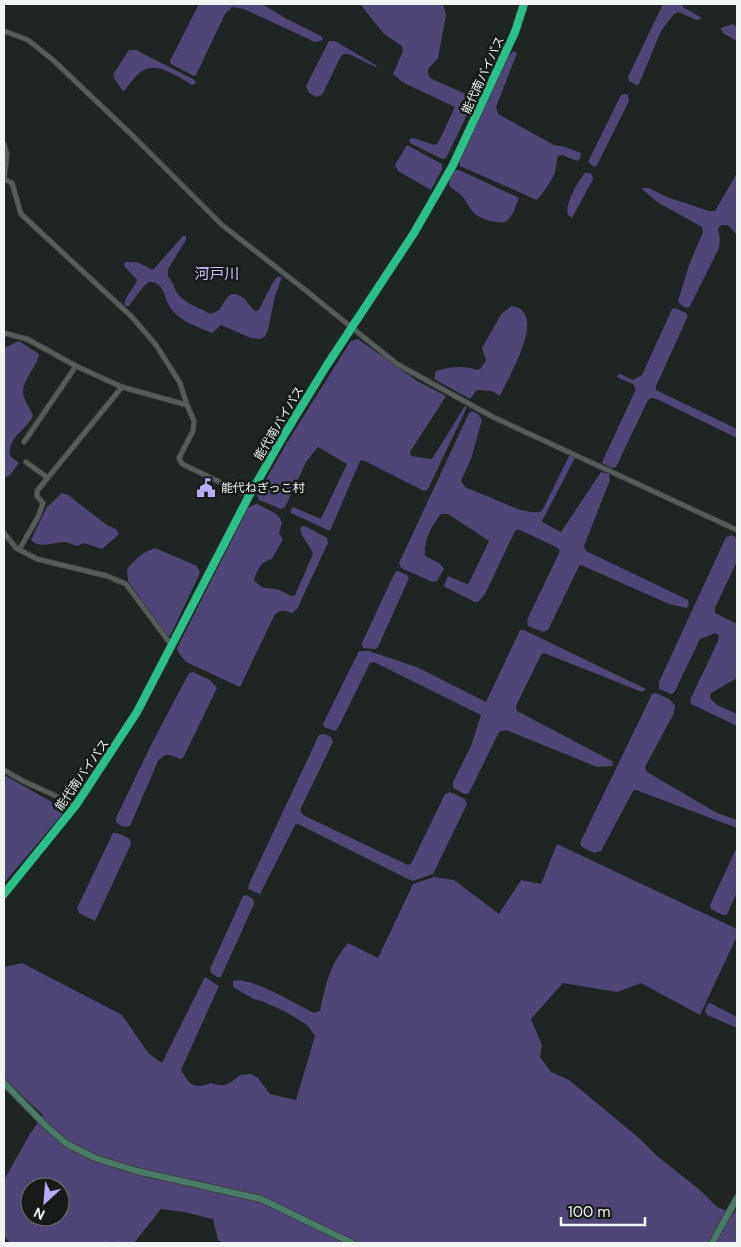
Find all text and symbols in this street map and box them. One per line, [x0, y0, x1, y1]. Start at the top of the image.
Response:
street label: 能代南バイパス [458, 34, 508, 116]
district label: 河戸川 [194, 264, 240, 284]
street label: 能代南バイパス [251, 383, 307, 463]
public building icon: 能代ねぎっこ村 [195, 477, 217, 499]
place label: 能代ねぎっこ村 [221, 480, 306, 496]
street label: 能代南バイパス [51, 736, 113, 814]
north arrow [20, 1177, 70, 1227]
scale bar [561, 1194, 645, 1226]
text: 100 m [568, 1202, 611, 1222]
text: N [31, 1203, 48, 1224]

